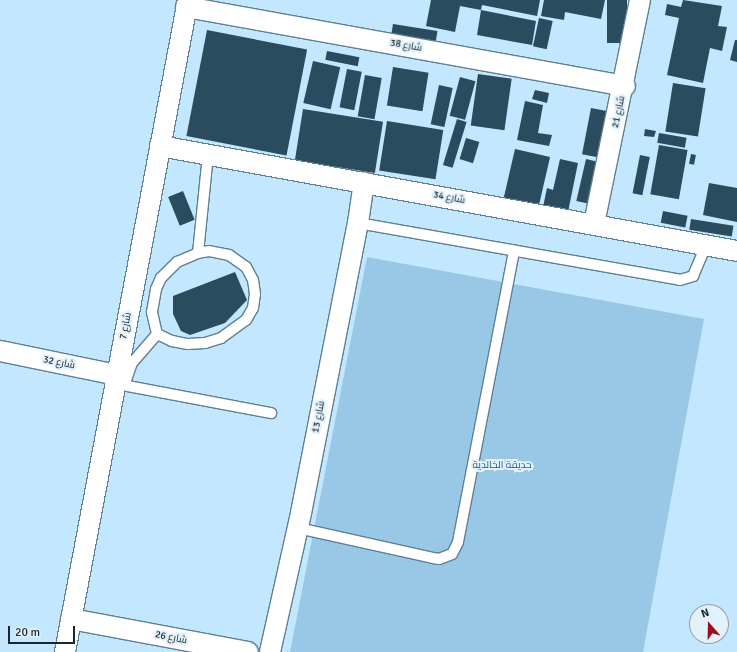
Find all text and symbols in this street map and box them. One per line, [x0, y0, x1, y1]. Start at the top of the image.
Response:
street label: شارع 38 [389, 37, 423, 55]
street label: شارع 21 [610, 95, 628, 129]
street label: شارع 34 [432, 189, 466, 207]
street label: شارع 7 [118, 312, 134, 340]
street label: شارع 32 [42, 354, 76, 372]
street label: شارع 13 [310, 400, 328, 434]
park label: حديقة الخالدية [473, 460, 531, 472]
north arrow [689, 604, 729, 644]
text: N [699, 606, 711, 621]
scale bar [10, 618, 77, 644]
text: 20 m [15, 625, 40, 640]
street label: شارع 26 [154, 629, 188, 647]

